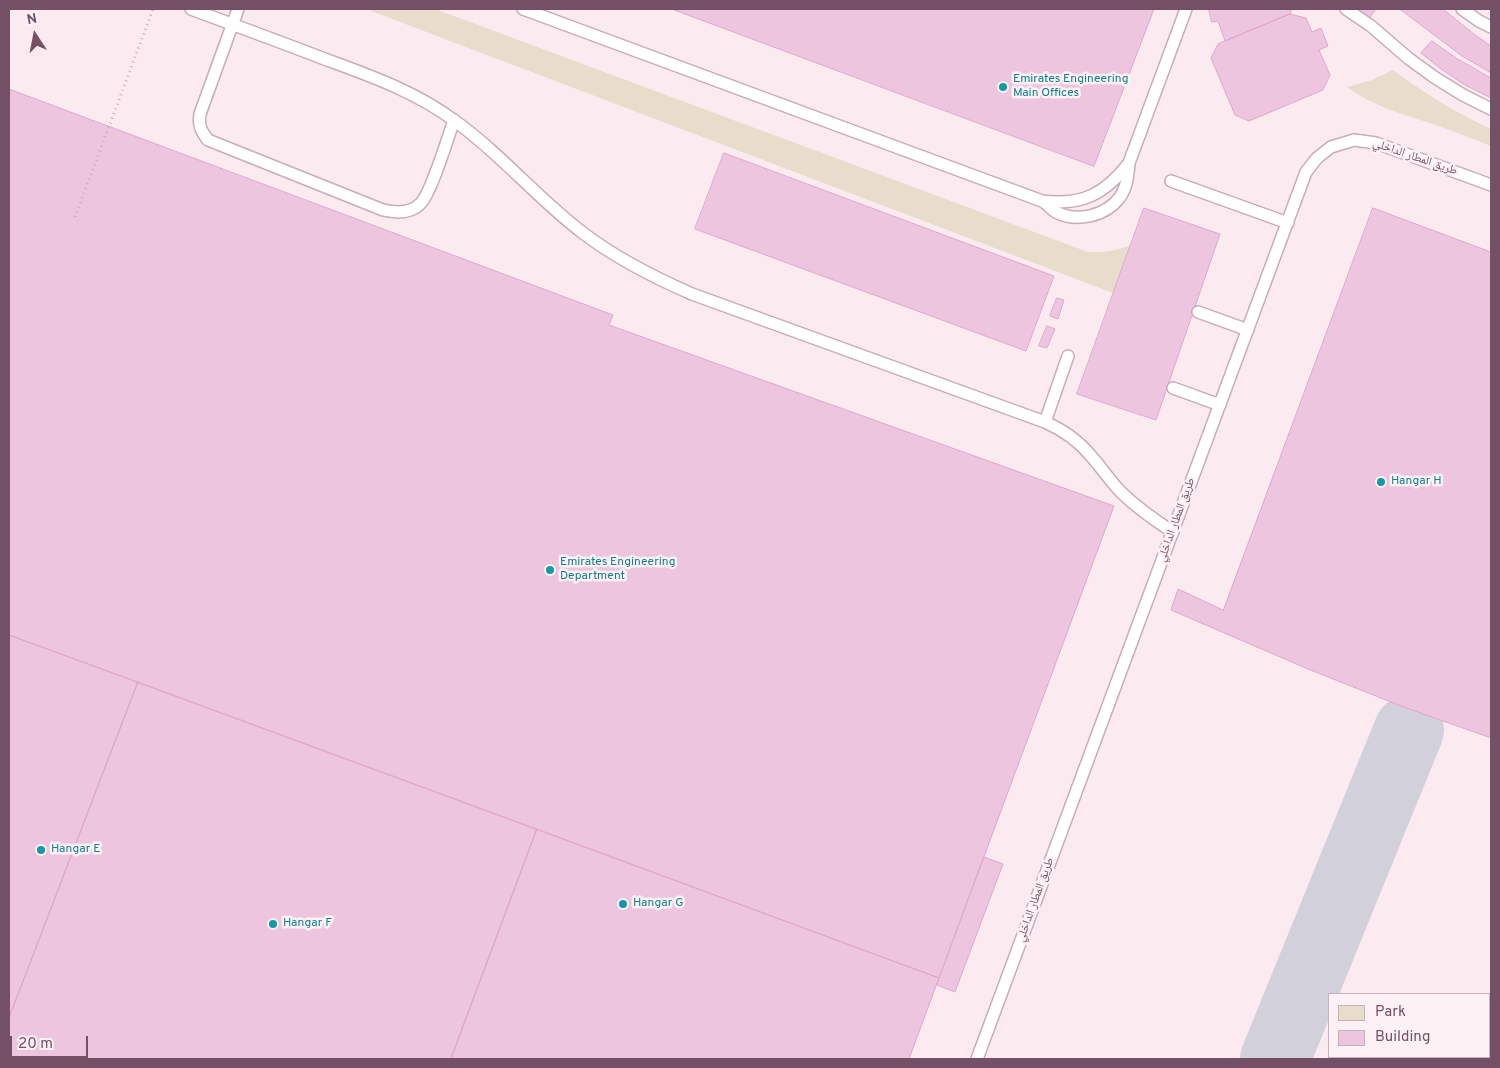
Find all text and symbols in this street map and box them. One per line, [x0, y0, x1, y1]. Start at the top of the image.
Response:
north arrow [10, 10, 60, 60]
text: N [25, 10, 39, 29]
place label: Emirates Engineering Main Offices [1013, 73, 1128, 101]
marker: Emirates Engineering Main Offices [997, 81, 1009, 93]
street label: طريق المطار الداخلي [1371, 137, 1459, 179]
place label: Hangar H [1391, 475, 1442, 489]
street label: طريق المطار الداخلي [1155, 476, 1199, 564]
marker: Hangar H [1375, 476, 1387, 488]
place label: Emirates Engineering Department [560, 556, 675, 584]
marker: Emirates Engineering Department [544, 564, 556, 576]
place label: Hangar E [51, 843, 100, 857]
marker: Hangar E [35, 844, 47, 856]
street label: طريق المطار الداخلي [1014, 856, 1058, 944]
place label: Hangar G [633, 897, 683, 911]
marker: Hangar G [617, 898, 629, 910]
place label: Hangar F [283, 917, 332, 931]
marker: Hangar F [267, 918, 279, 930]
legend [1328, 993, 1490, 1058]
text: Park [1375, 1003, 1406, 1022]
scale bar [12, 1026, 90, 1058]
text: Building [1375, 1028, 1430, 1047]
text: 20 m [18, 1035, 53, 1054]

